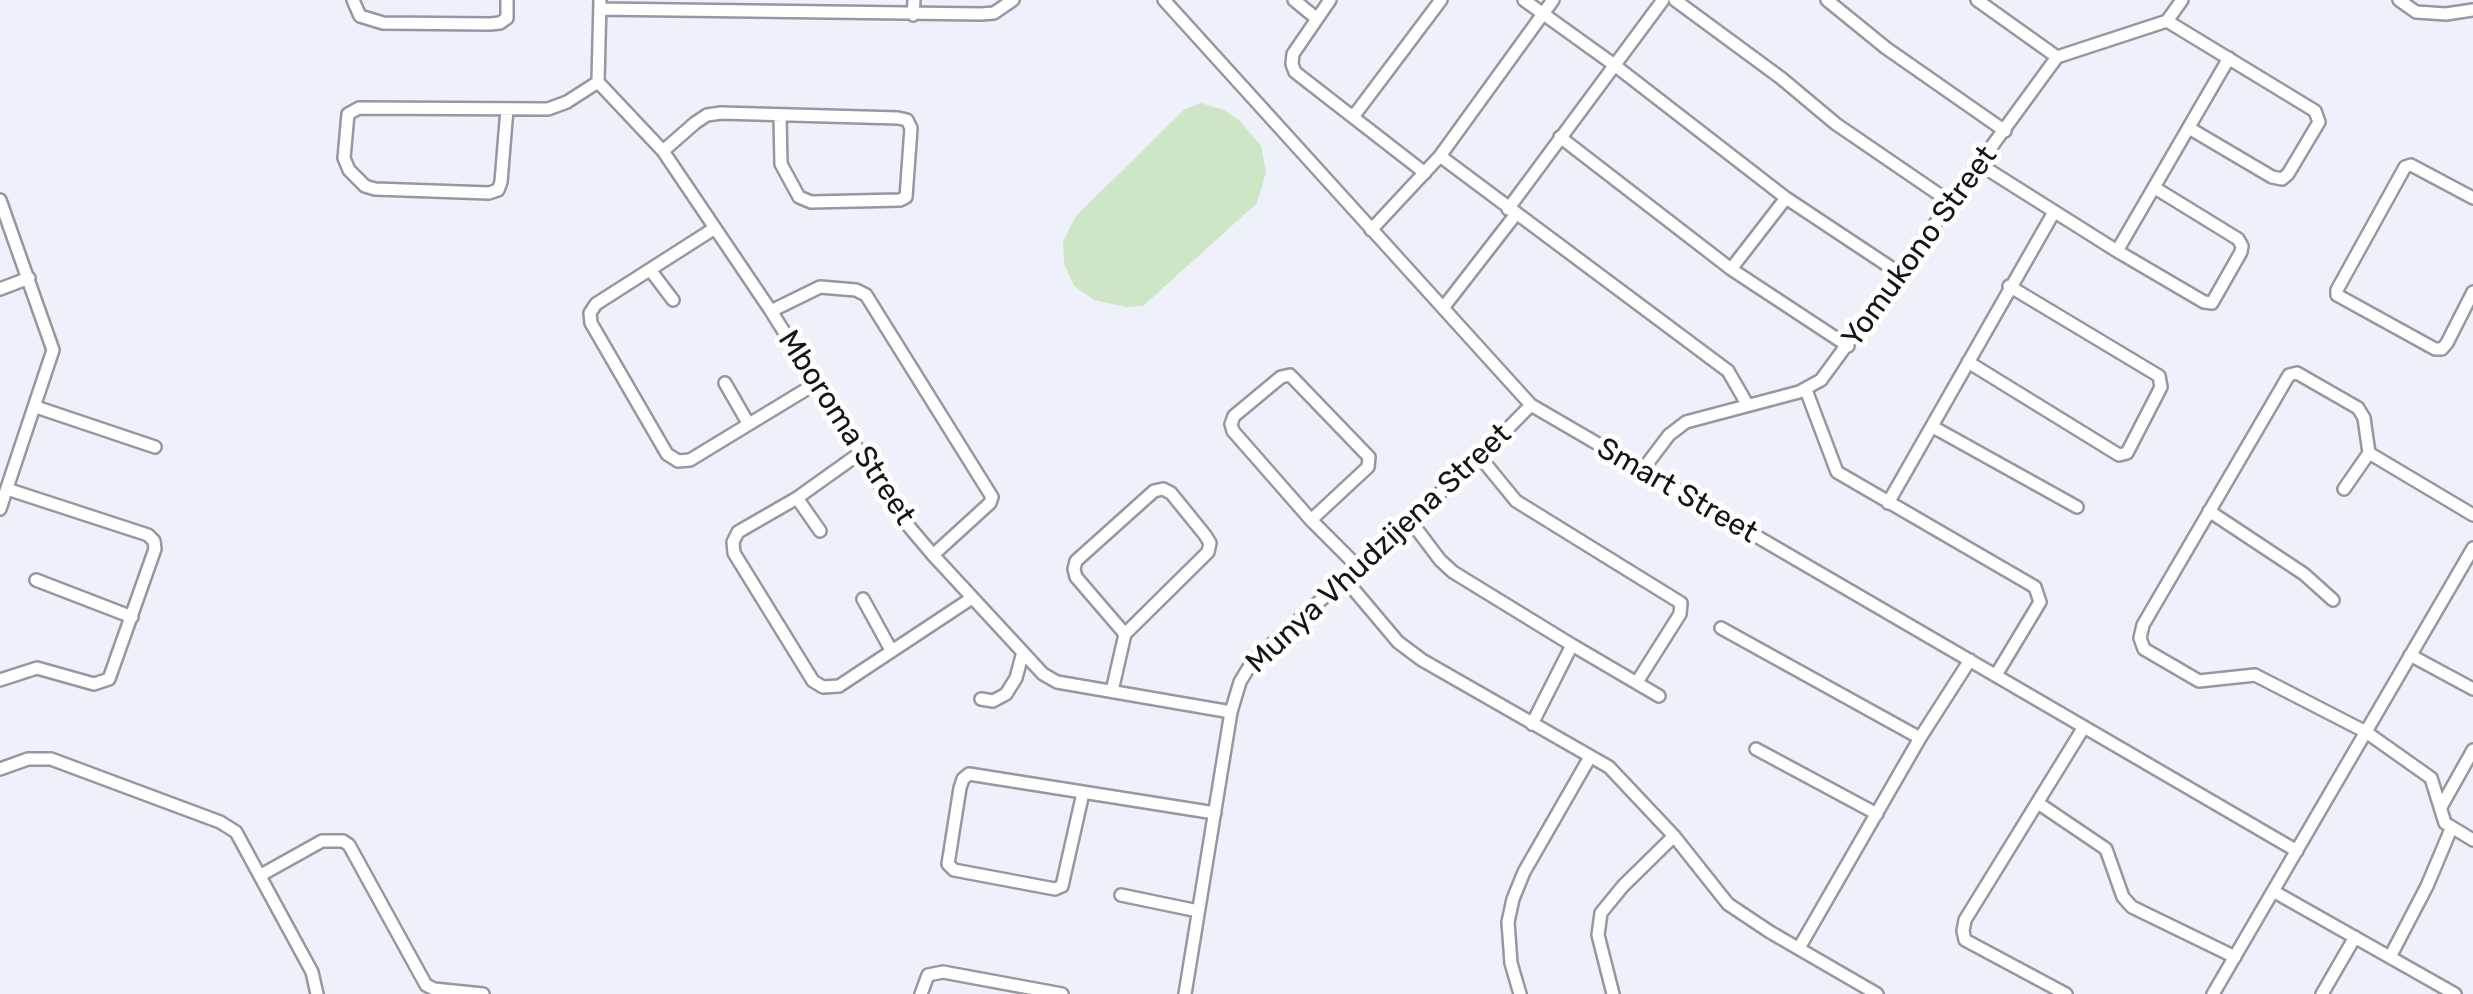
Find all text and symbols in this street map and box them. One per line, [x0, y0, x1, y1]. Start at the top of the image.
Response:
street label: Yomukono Street [1835, 139, 2005, 355]
street label: Mboroma Street [770, 324, 922, 532]
street label: Munya Vhudzijena Street [1239, 417, 1519, 681]
street label: Smart Street [1590, 431, 1764, 551]

